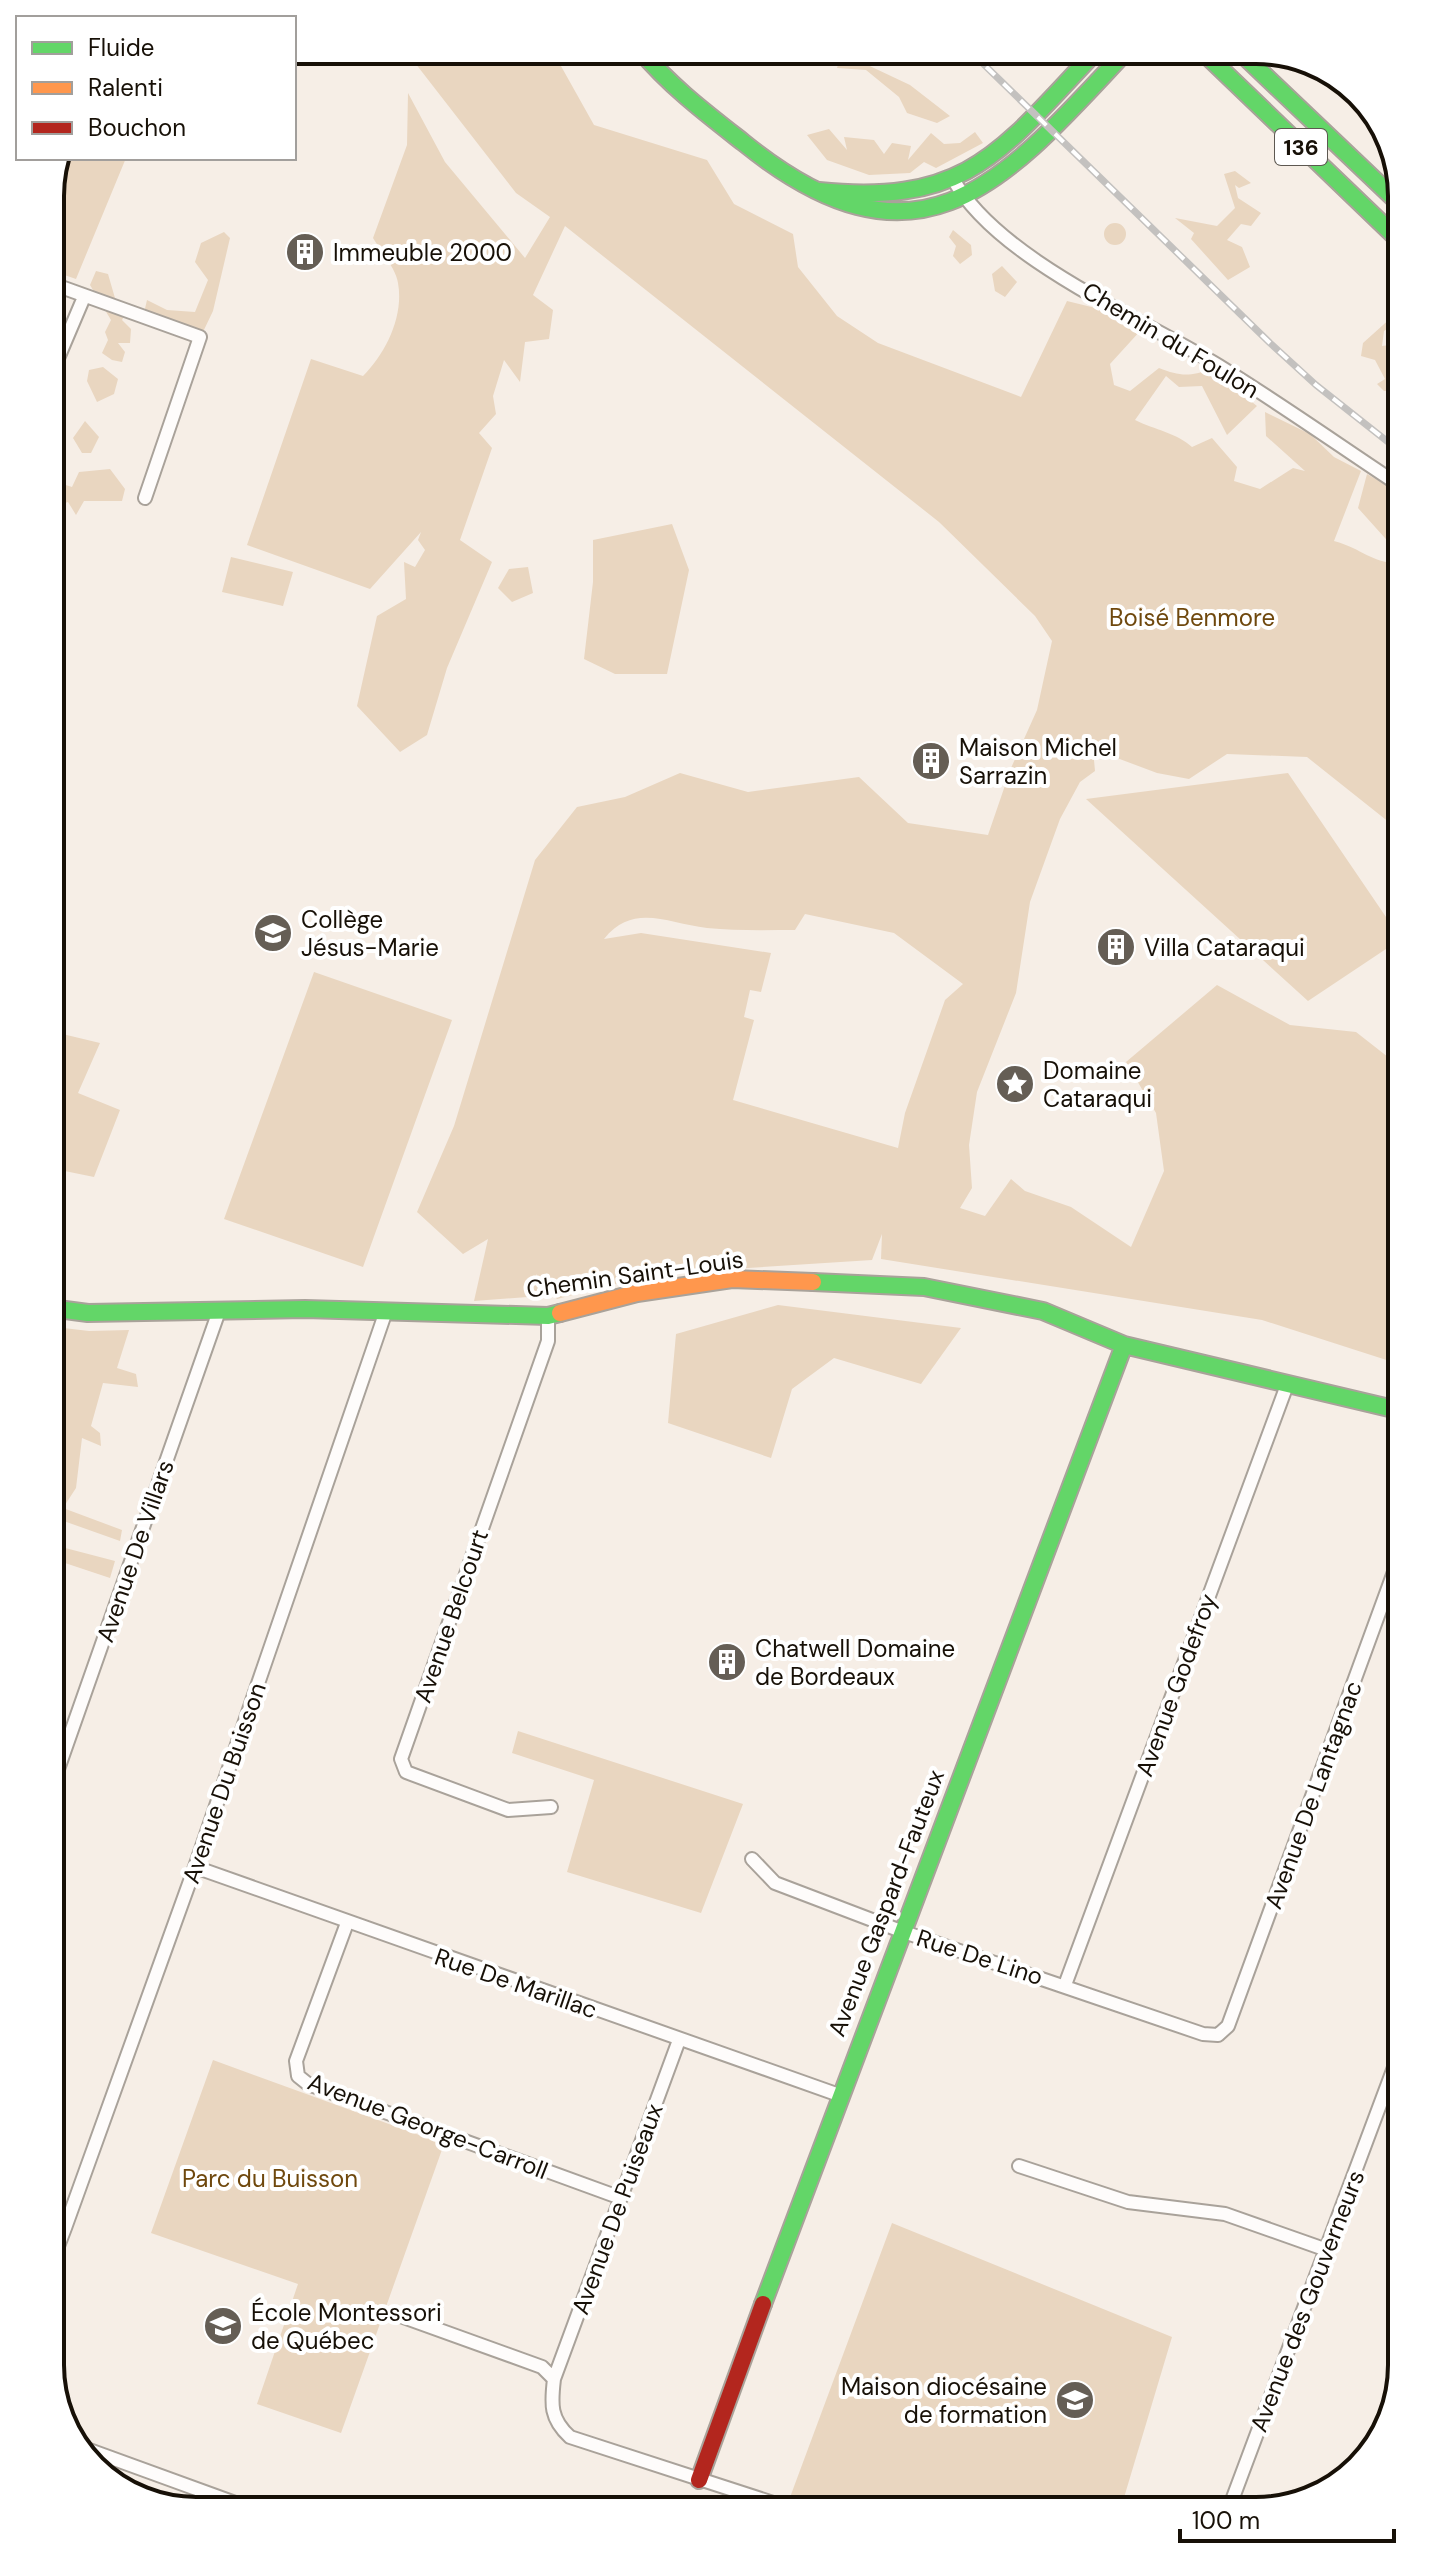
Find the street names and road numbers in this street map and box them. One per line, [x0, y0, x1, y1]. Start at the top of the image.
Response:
road number: 136 [1275, 129, 1327, 165]
street label: Chemin du Foulon [1077, 275, 1265, 405]
street label: Chemin Saint-Louis [525, 1243, 745, 1305]
street label: Avenue De Villars [89, 1456, 181, 1646]
street label: Avenue Belcourt [407, 1525, 495, 1707]
street label: Avenue Godefroy [1129, 1589, 1223, 1781]
street label: Avenue De Lantagnac [1257, 1677, 1369, 1913]
street label: Avenue Du Buisson [175, 1678, 273, 1888]
street label: Avenue Gaspard-Fauteux [821, 1765, 951, 2041]
street label: Rue De Lino [913, 1922, 1047, 1992]
street label: Rue De Marillac [431, 1941, 601, 2025]
street label: Avenue George-Carroll [304, 2066, 552, 2186]
street label: Avenue De Puiseaux [564, 2099, 670, 2319]
street label: Avenue des Gouverneurs [1243, 2166, 1371, 2436]

